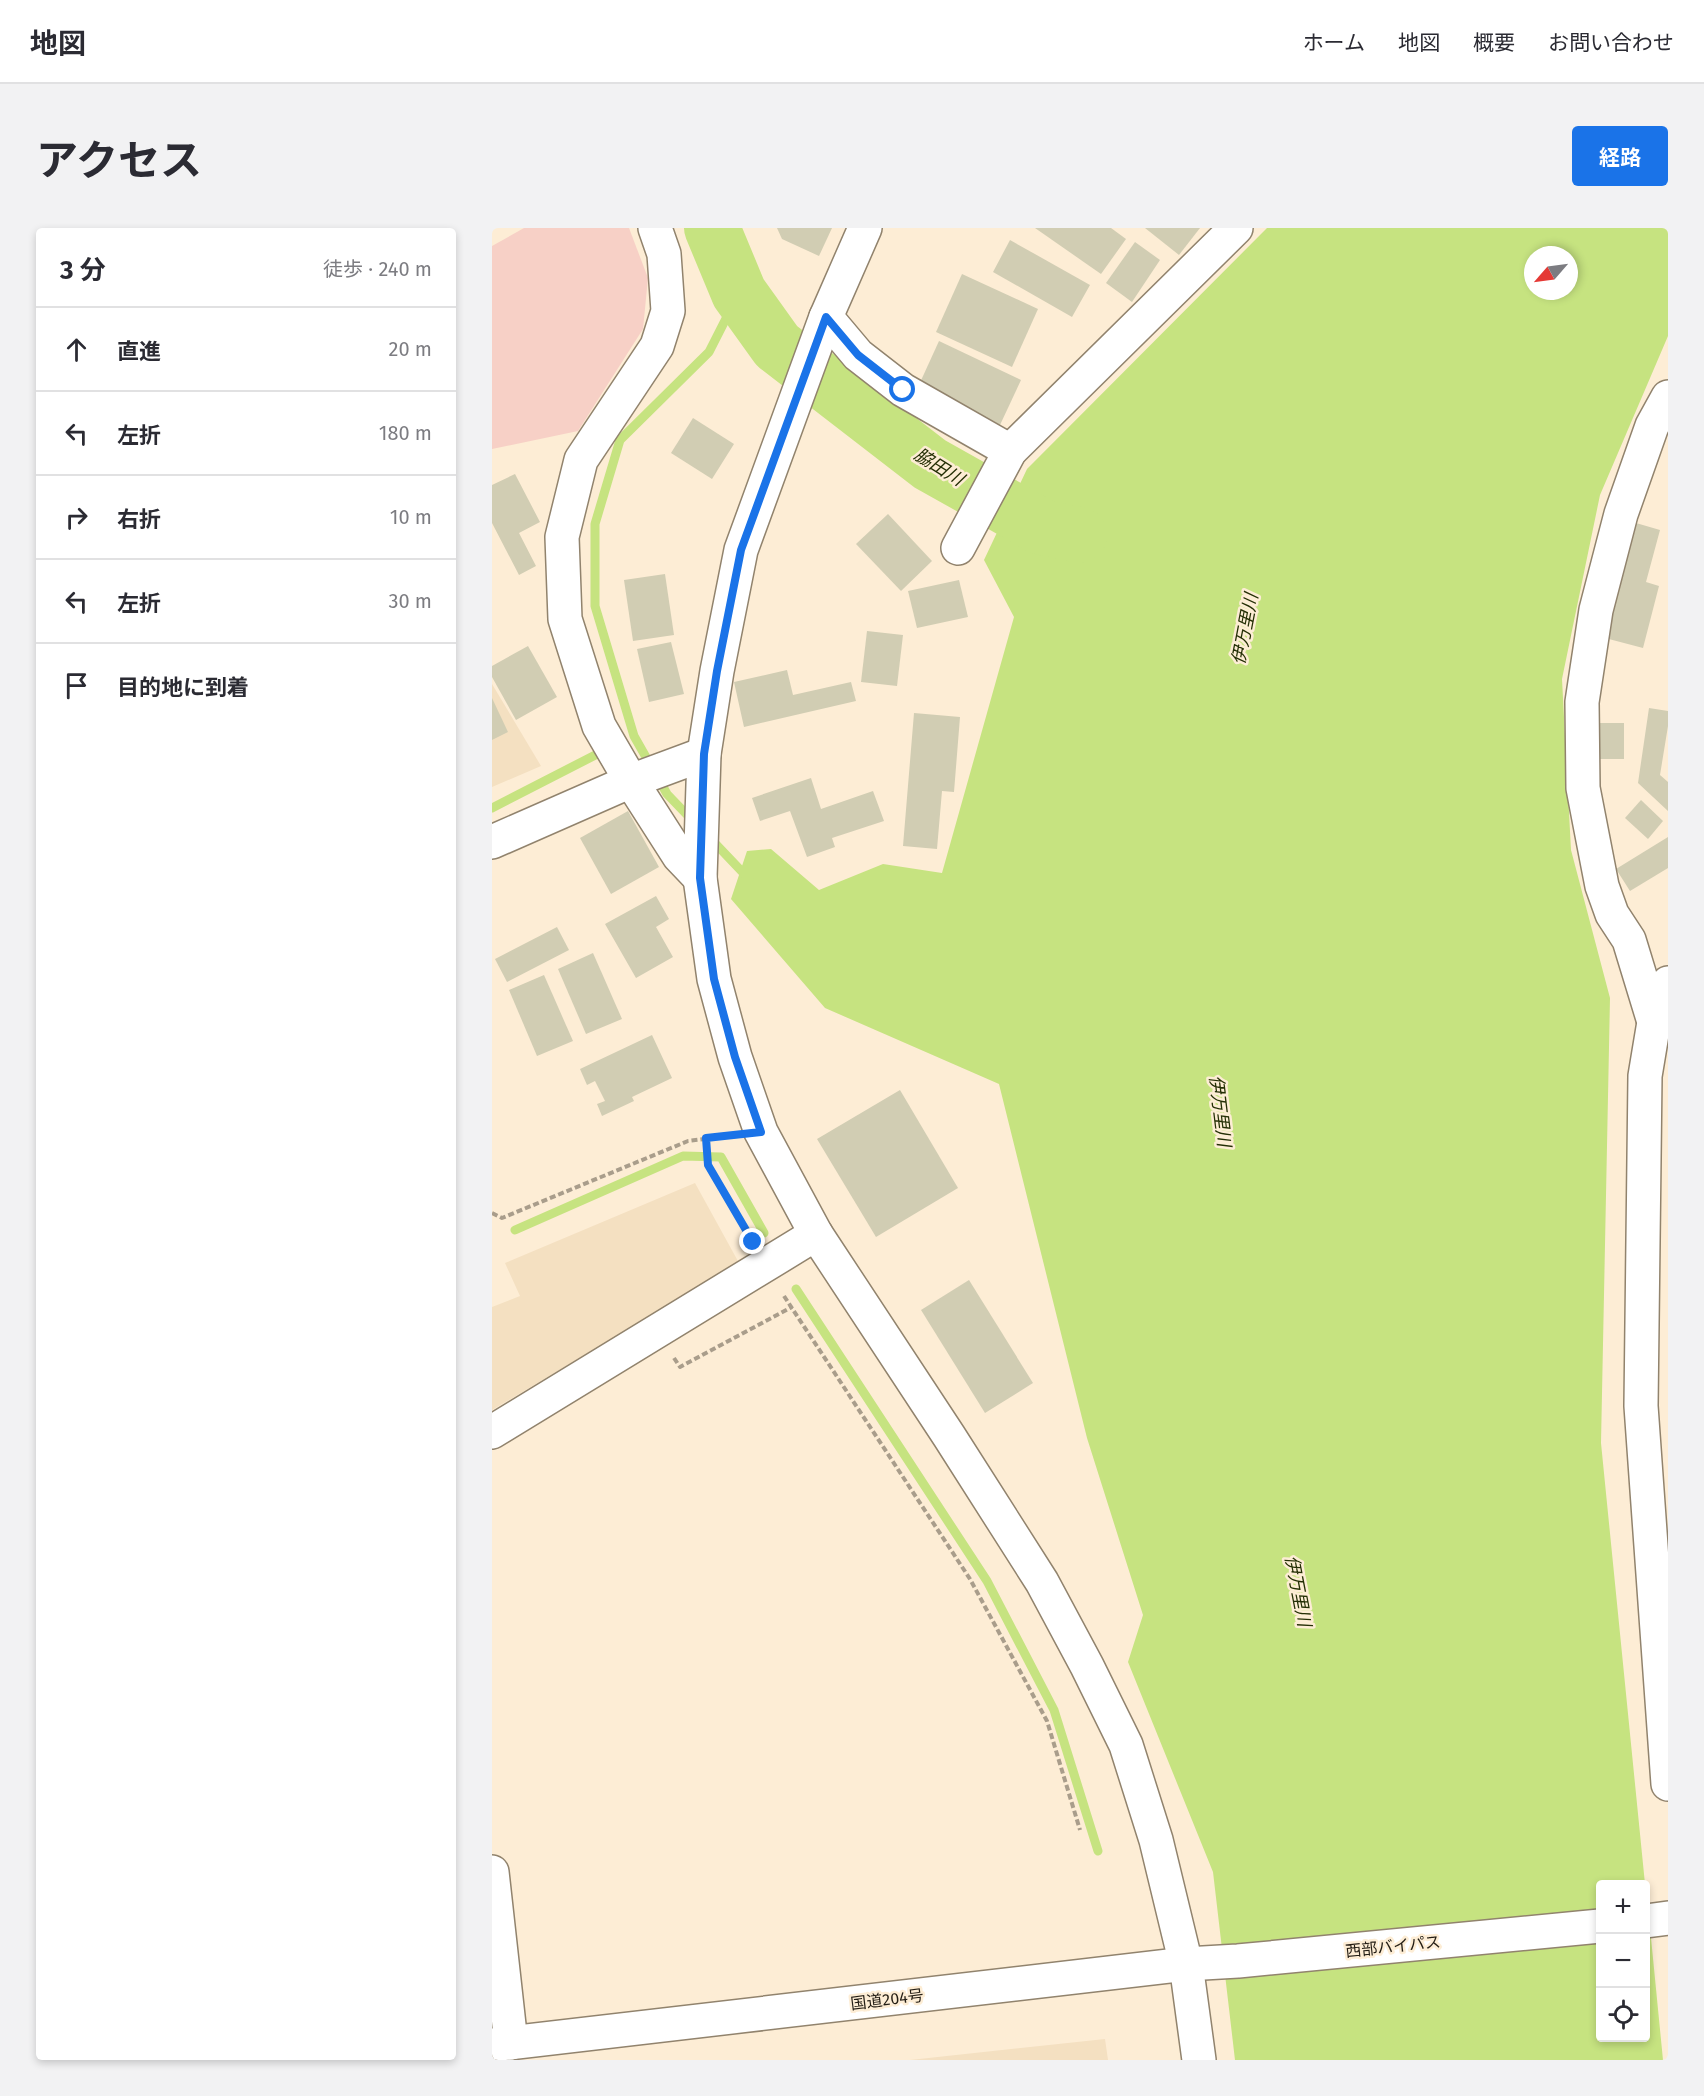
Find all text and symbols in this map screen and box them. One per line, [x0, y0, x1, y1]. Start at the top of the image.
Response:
text: 地図 [30, 27, 86, 60]
text: ホーム [1303, 30, 1365, 56]
text: 地図 [1398, 30, 1440, 56]
text: 概要 [1473, 30, 1515, 56]
text: お問い合わせ [1548, 30, 1674, 56]
button: 経路 [1572, 126, 1668, 186]
text: アクセス [36, 136, 202, 186]
north arrow [1524, 246, 1578, 300]
text: 3 分 [60, 255, 106, 286]
text: 徒歩 · 240 m [323, 257, 432, 281]
icon: ahead [60, 333, 93, 366]
text: 20 m [389, 337, 432, 361]
text: 直進 [117, 338, 161, 365]
route start [889, 376, 915, 402]
icon: left [60, 417, 93, 450]
text: 180 m [379, 421, 432, 445]
text: 左折 [117, 422, 161, 449]
water label: 脇田川 [910, 443, 969, 492]
icon: right [60, 501, 93, 534]
text: 10 m [390, 505, 432, 529]
text: 右折 [117, 506, 161, 533]
icon: left [60, 585, 93, 618]
text: 30 m [388, 589, 432, 613]
text: 左折 [117, 590, 161, 617]
water label: 伊万里川 [1227, 590, 1263, 666]
icon: arrive [60, 669, 93, 702]
text: 目的地に到着 [117, 674, 249, 701]
water label: 伊万里川 [1205, 1074, 1236, 1150]
route end [739, 1228, 765, 1254]
water label: 伊万里川 [1280, 1554, 1316, 1630]
map controls [1596, 1880, 1650, 2042]
button: + [1596, 1880, 1650, 1934]
street label: 西部バイパス [1344, 1932, 1442, 1961]
button: − [1596, 1934, 1650, 1988]
street label: 国道204号 [849, 1986, 925, 2013]
button: locate [1596, 1988, 1650, 2042]

